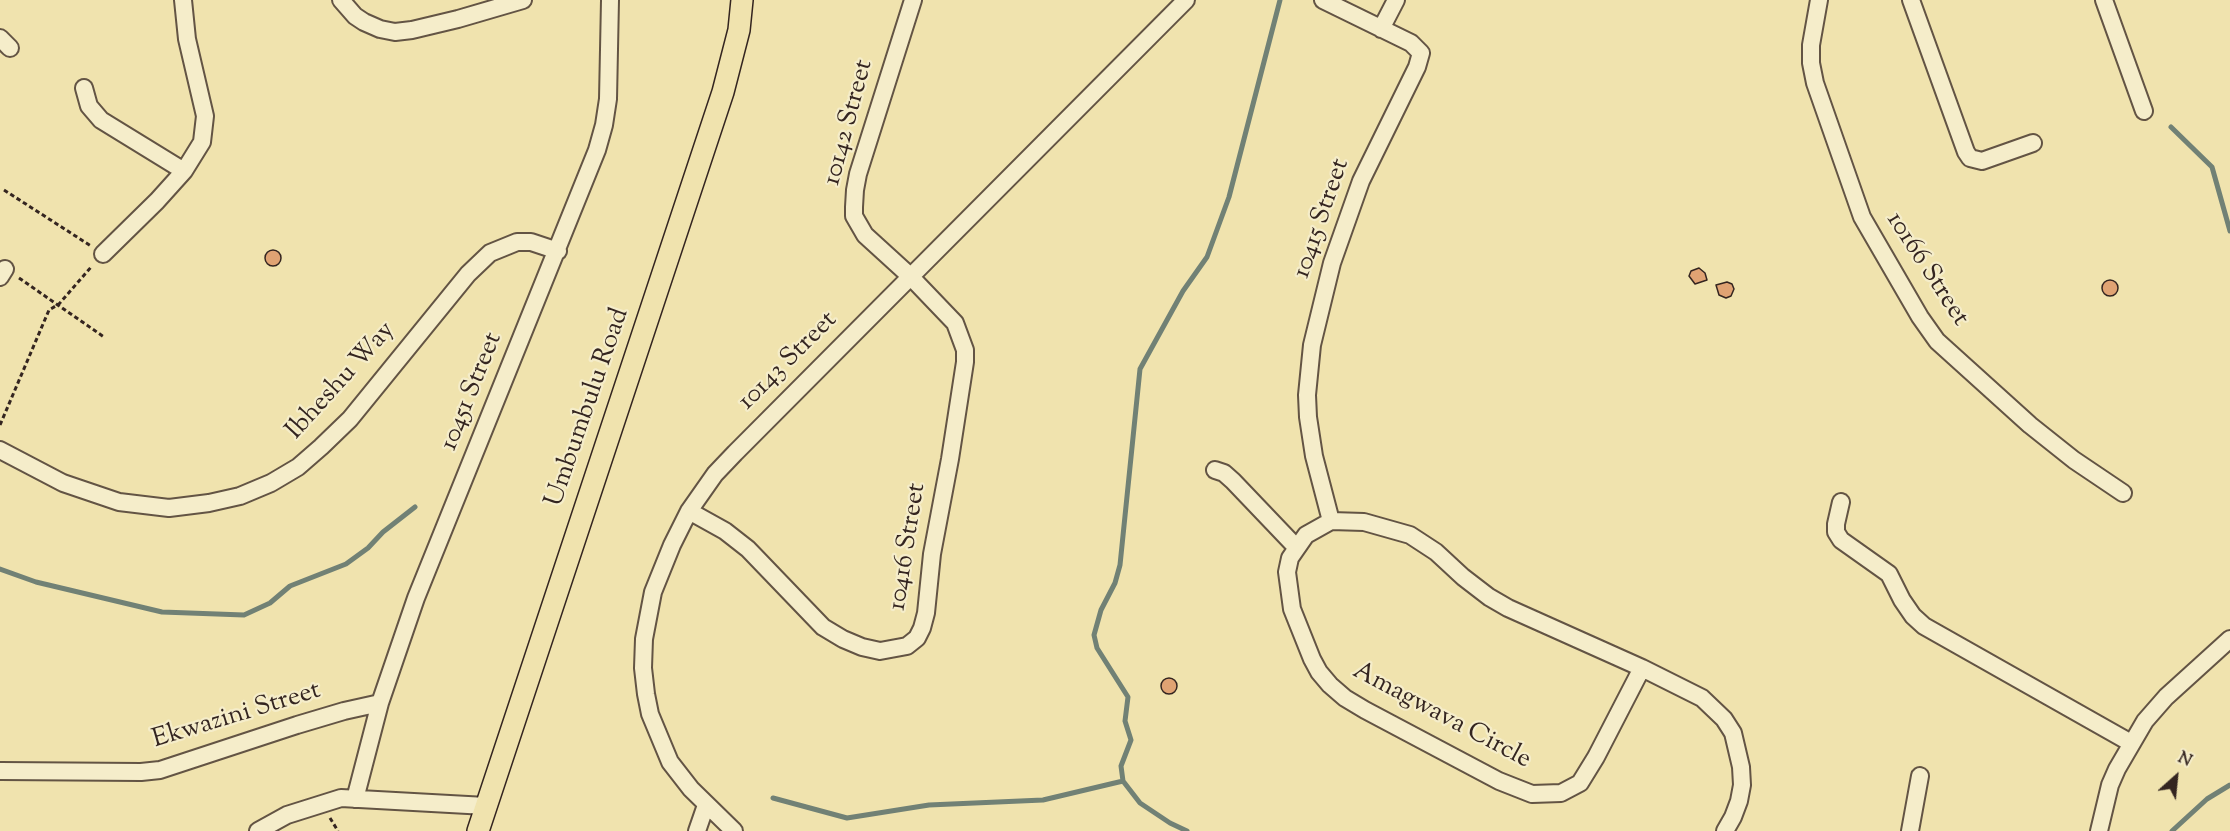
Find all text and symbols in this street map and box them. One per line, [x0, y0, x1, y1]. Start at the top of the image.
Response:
street label: 10142 Street [818, 57, 882, 189]
street label: 10415 Street [1288, 155, 1358, 283]
street label: 10166 Street [1878, 207, 1974, 333]
street label: Umbumbulu Road [540, 305, 638, 511]
street label: 10143 Street [733, 306, 845, 418]
street label: Ibheshu Way [281, 317, 403, 447]
street label: 10451 Street [435, 328, 511, 456]
street label: 10416 Street [884, 481, 934, 613]
street label: Amagwava Circle [1347, 657, 1535, 777]
street label: Ekwazini Street [149, 677, 325, 757]
north arrow [2146, 747, 2206, 807]
text: N [2173, 747, 2195, 774]

